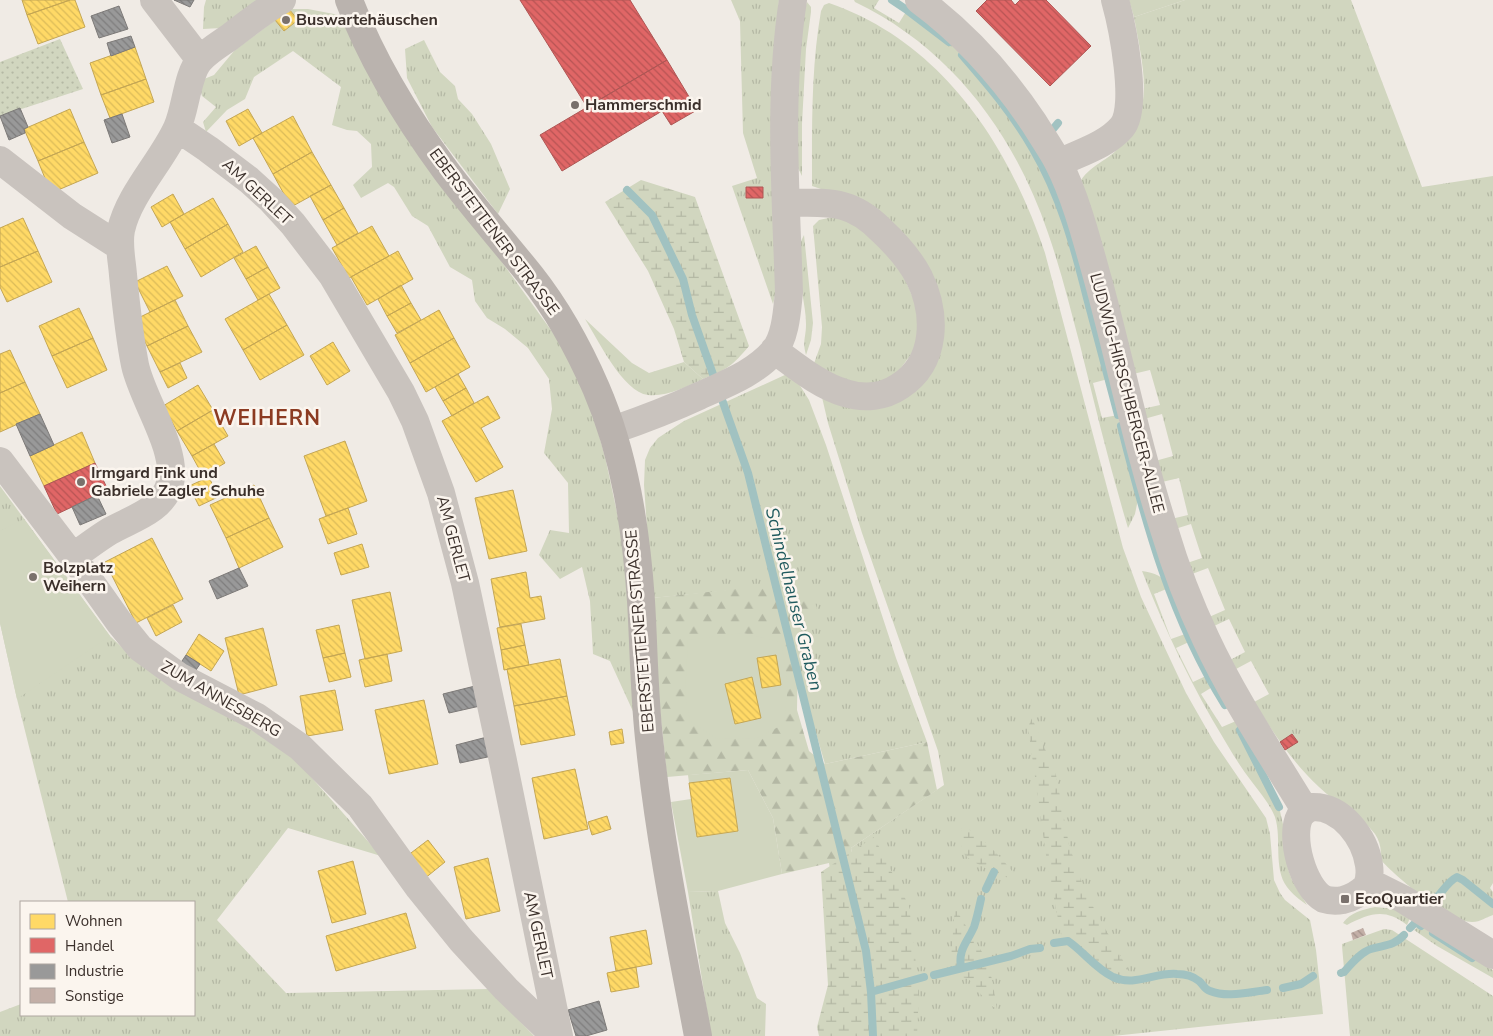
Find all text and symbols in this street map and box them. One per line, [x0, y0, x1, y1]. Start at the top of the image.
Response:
place label: Buswartehäuschen [296, 9, 438, 31]
marker: Buswartehäuschen [280, 14, 292, 26]
place label: Hammerschmid [585, 94, 701, 116]
marker: Hammerschmid [569, 99, 581, 111]
street label: EBERSTETTENER STRASSE [424, 144, 564, 320]
street label: AM GERLET [217, 154, 297, 230]
street label: LUDWIG-HIRSCHBERGER-ALLEE [1084, 271, 1170, 515]
district label: WEIHERN [213, 404, 321, 432]
place label: Irmgard Fink und Gabriele Zagler Schuhe [91, 462, 265, 502]
marker: Irmgard Fink und Gabriele Zagler Schuhe [75, 476, 87, 488]
street label: AM GERLET [431, 493, 475, 585]
water label: Schindelhauser Graben [760, 505, 828, 693]
street label: EBERSTETTENER STRASSE [620, 529, 660, 733]
place label: Bolzplatz Weihern [43, 557, 114, 597]
marker: Bolzplatz Weihern [27, 571, 39, 583]
street label: ZUM ANNESBERG [157, 656, 285, 742]
place label: EcoQuartier [1355, 888, 1444, 910]
street label: AM GERLET [518, 889, 558, 981]
marker: EcoQuartier [1339, 893, 1351, 905]
legend [20, 901, 195, 1016]
text: Wohnen [65, 911, 123, 931]
text: Handel [65, 936, 115, 956]
text: Industrie [65, 961, 124, 981]
text: Sonstige [65, 986, 124, 1006]

